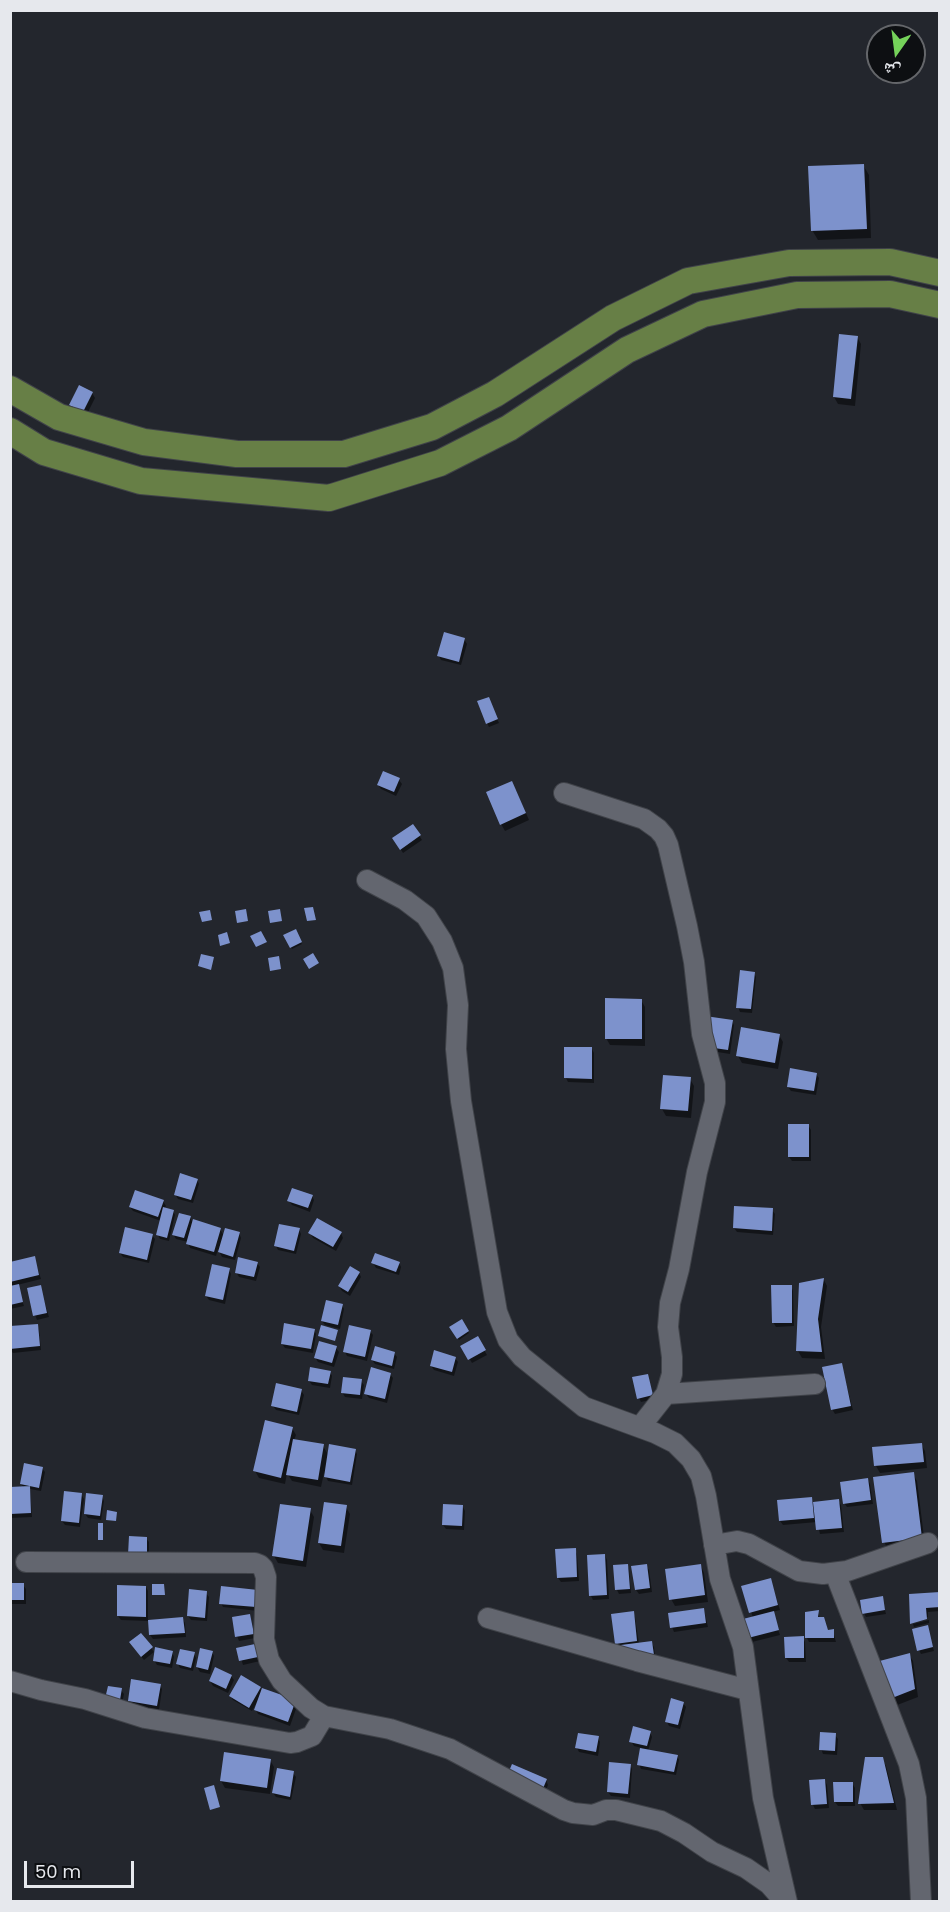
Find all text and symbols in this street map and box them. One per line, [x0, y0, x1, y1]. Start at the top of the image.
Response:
north arrow [866, 24, 926, 84]
text: ش [881, 57, 903, 83]
scale bar [27, 1849, 136, 1887]
text: 50 m [35, 1859, 81, 1884]

